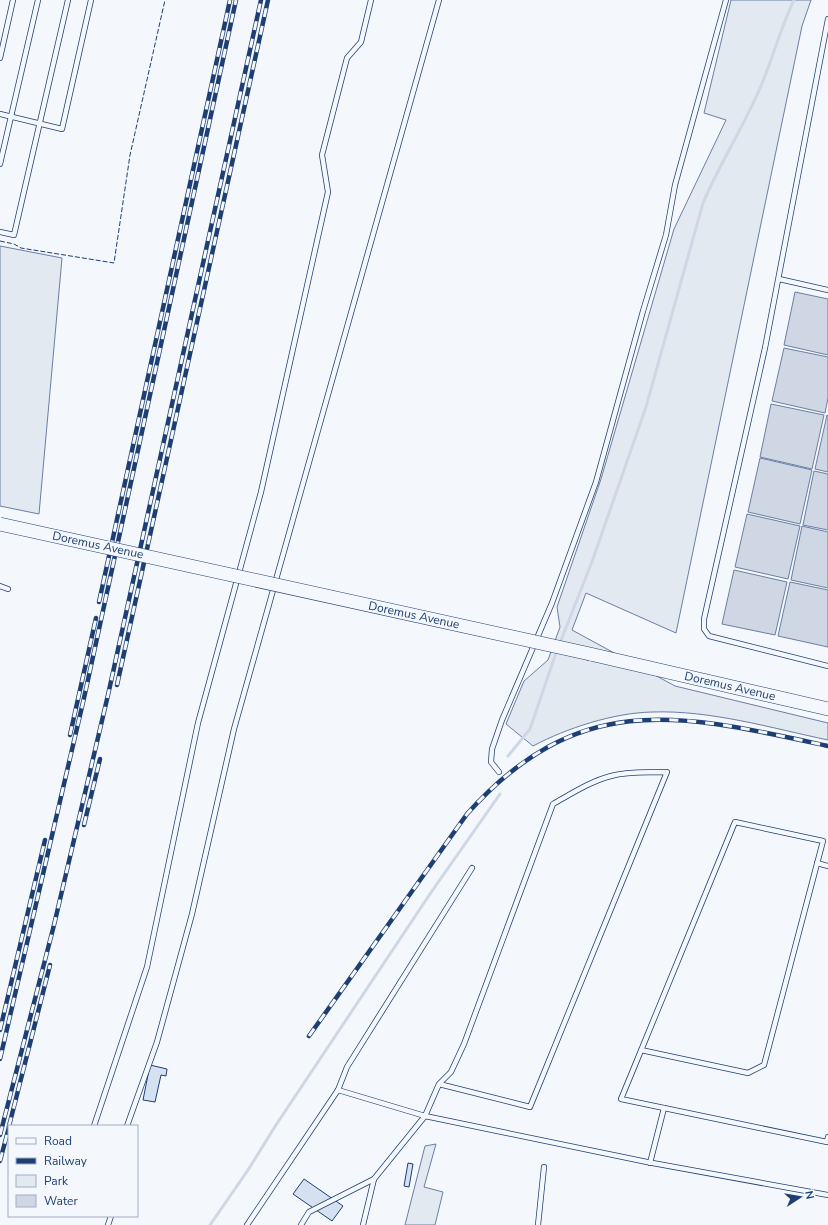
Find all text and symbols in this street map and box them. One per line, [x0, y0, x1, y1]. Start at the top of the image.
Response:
street label: Doremus Avenue [51, 528, 145, 562]
street label: Doremus Avenue [367, 598, 461, 632]
street label: Doremus Avenue [683, 668, 777, 704]
legend [8, 1125, 138, 1217]
text: Road [44, 1133, 72, 1149]
text: Railway [44, 1153, 88, 1169]
text: Park [44, 1173, 69, 1189]
north arrow [780, 1177, 820, 1217]
text: N [801, 1189, 817, 1201]
text: Water [44, 1193, 78, 1209]

